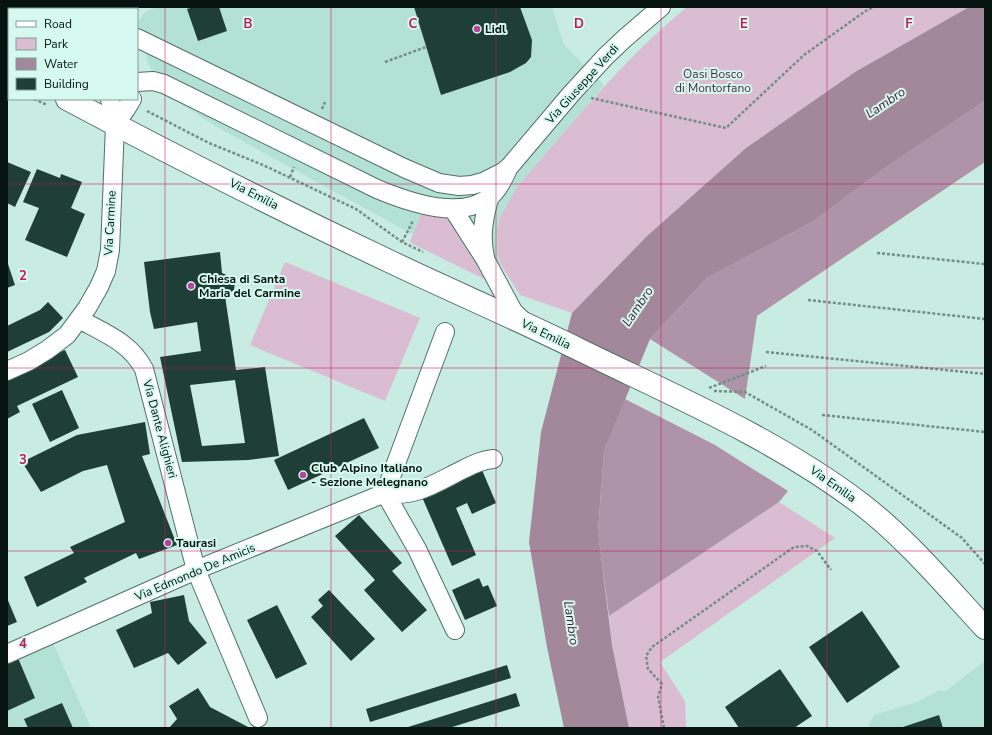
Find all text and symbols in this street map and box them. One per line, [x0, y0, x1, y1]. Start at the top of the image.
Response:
legend [8, 8, 138, 100]
text: B [244, 15, 253, 33]
text: C [409, 15, 418, 33]
text: D [574, 15, 584, 33]
text: E [740, 15, 748, 33]
text: F [905, 15, 913, 33]
text: Road [44, 16, 72, 32]
place label: Lidl [485, 21, 506, 37]
marker: Lidl [472, 24, 482, 34]
text: Park [44, 36, 69, 52]
street label: Via Giuseppe Verdi [541, 41, 622, 128]
text: Water [44, 56, 78, 72]
park label: Oasi Bosco di Montorfano [675, 66, 751, 96]
text: Building [44, 76, 89, 92]
water label: Lambro [862, 83, 909, 123]
street label: Via Emilia [226, 174, 281, 213]
street label: Via Carmine [100, 190, 120, 257]
text: 2 [19, 267, 27, 285]
place label: Chiesa di Santa Maria del Carmine [199, 271, 301, 301]
marker: Chiesa di Santa Maria del Carmine [186, 281, 196, 291]
water label: Lambro [618, 283, 658, 330]
street label: Via Emilia [518, 315, 573, 353]
street label: Via Dante Alighieri [139, 377, 181, 480]
text: 3 [19, 451, 27, 469]
place label: Club Alpino Italiano - Sezione Melegnano [311, 460, 428, 490]
street label: Via Emilia [806, 462, 859, 506]
marker: Club Alpino Italiano - Sezione Melegnano [298, 470, 308, 480]
place label: Taurasi [176, 535, 216, 551]
marker: Taurasi [163, 538, 173, 548]
street label: Via Edmondo De Amicis [131, 539, 258, 605]
water label: Lambro [559, 600, 583, 646]
text: 4 [19, 635, 27, 653]

